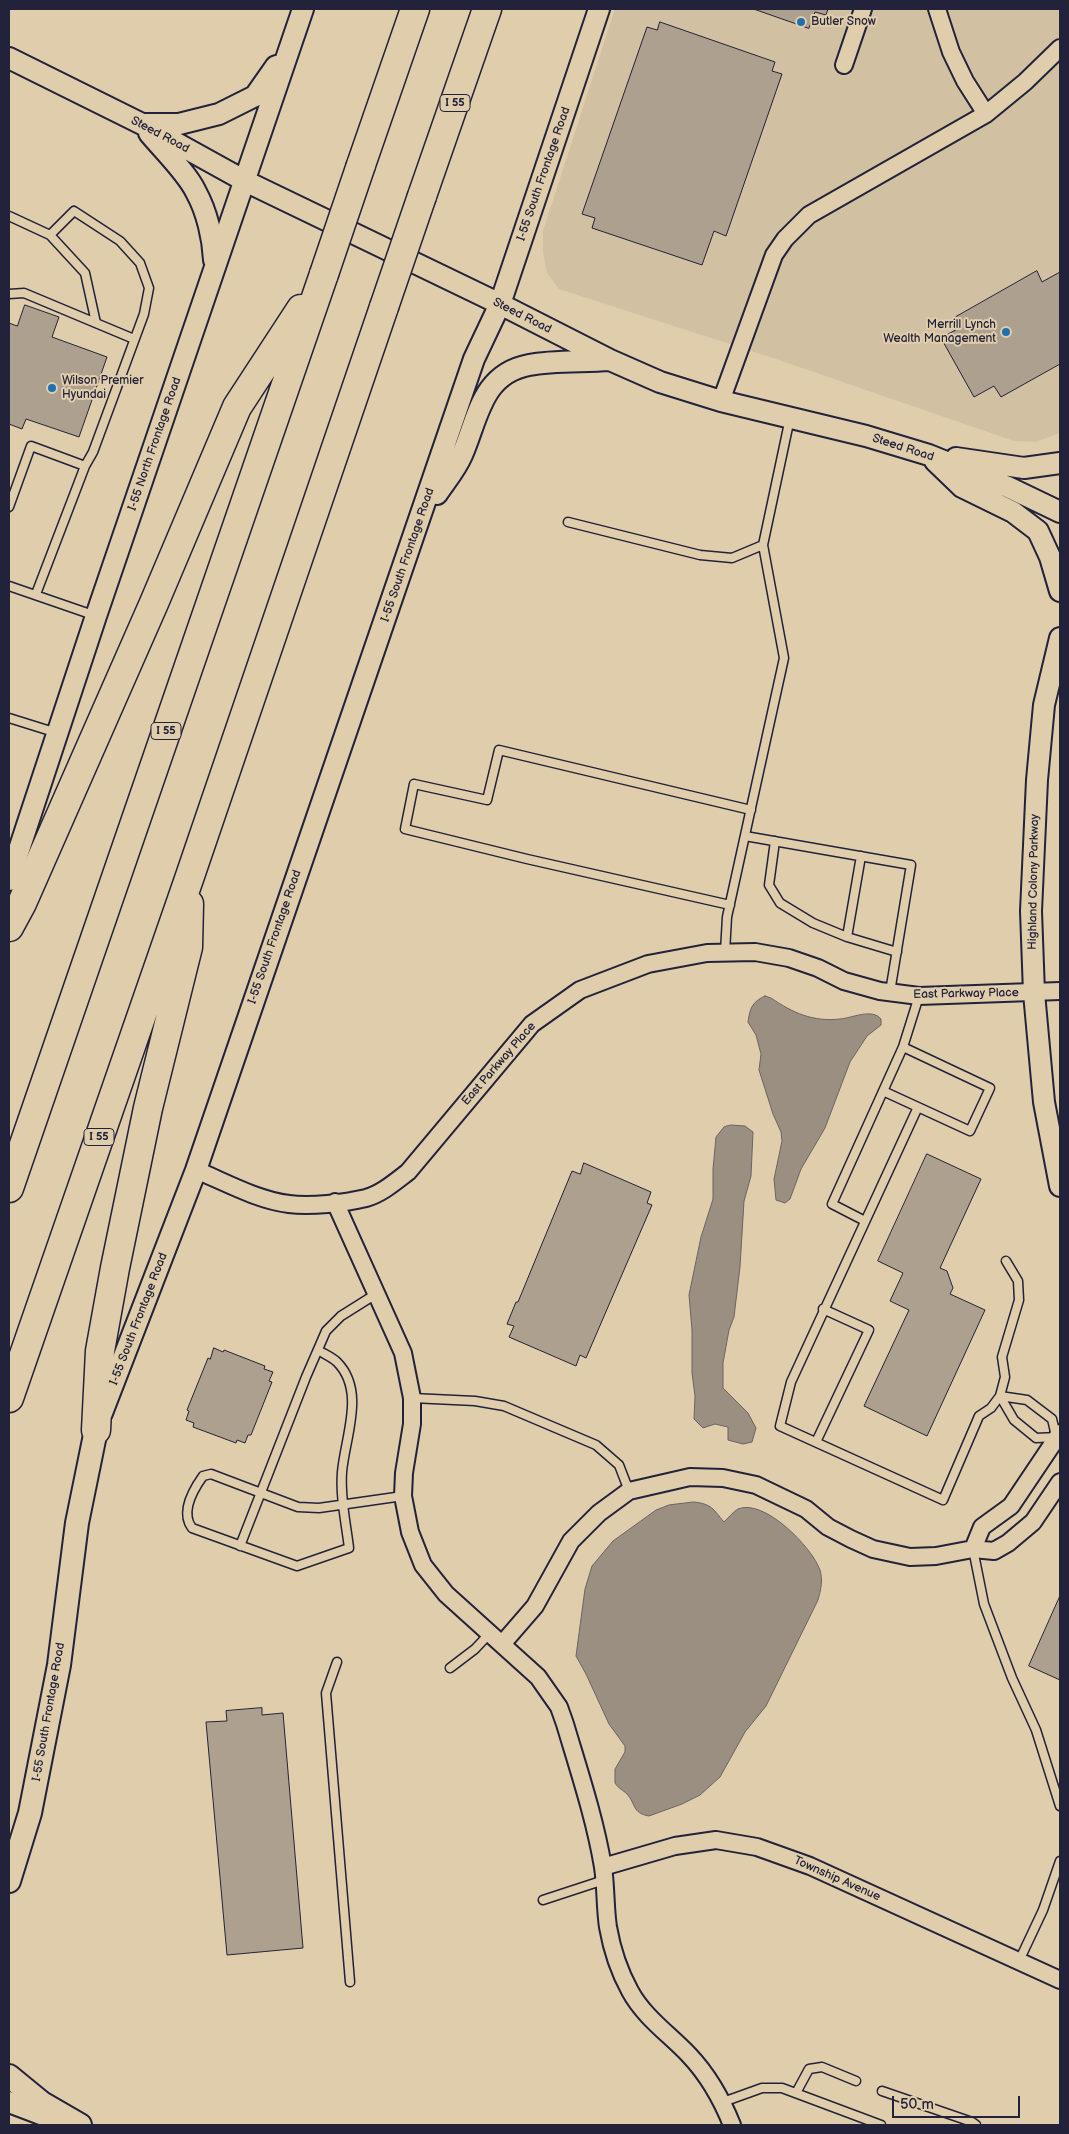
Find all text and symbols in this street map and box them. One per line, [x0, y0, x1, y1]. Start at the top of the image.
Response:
place label: Butler Snow [811, 15, 876, 29]
marker: Butler Snow [795, 16, 807, 28]
road number: I 55 [440, 95, 470, 112]
street label: I-55 South Frontage Road [514, 105, 574, 243]
street label: Steed Road [128, 114, 192, 156]
street label: Steed Road [490, 295, 554, 337]
place label: Merrill Lynch Wealth Management [883, 318, 996, 346]
marker: Merrill Lynch Wealth Management [1000, 326, 1012, 338]
place label: Wilson Premier Hyundai [62, 374, 144, 402]
street label: I-55 North Frontage Road [125, 375, 185, 513]
marker: Wilson Premier Hyundai [46, 382, 58, 394]
street label: Steed Road [870, 431, 936, 465]
street label: I-55 South Frontage Road [378, 486, 438, 624]
road number: I 55 [151, 722, 181, 739]
street label: Highland Colony Parkway [1026, 814, 1042, 950]
street label: I-55 South Frontage Road [245, 868, 305, 1006]
street label: East Parkway Place [913, 986, 1019, 1002]
street label: East Parkway Place [459, 1019, 539, 1109]
road number: I 55 [84, 1128, 114, 1146]
street label: I-55 South Frontage Road [107, 1251, 171, 1387]
street label: I-55 South Frontage Road [30, 1642, 68, 1782]
street label: Township Avenue [791, 1853, 883, 1905]
scale bar [894, 2086, 1022, 2118]
text: 50 m [900, 2095, 934, 2114]

